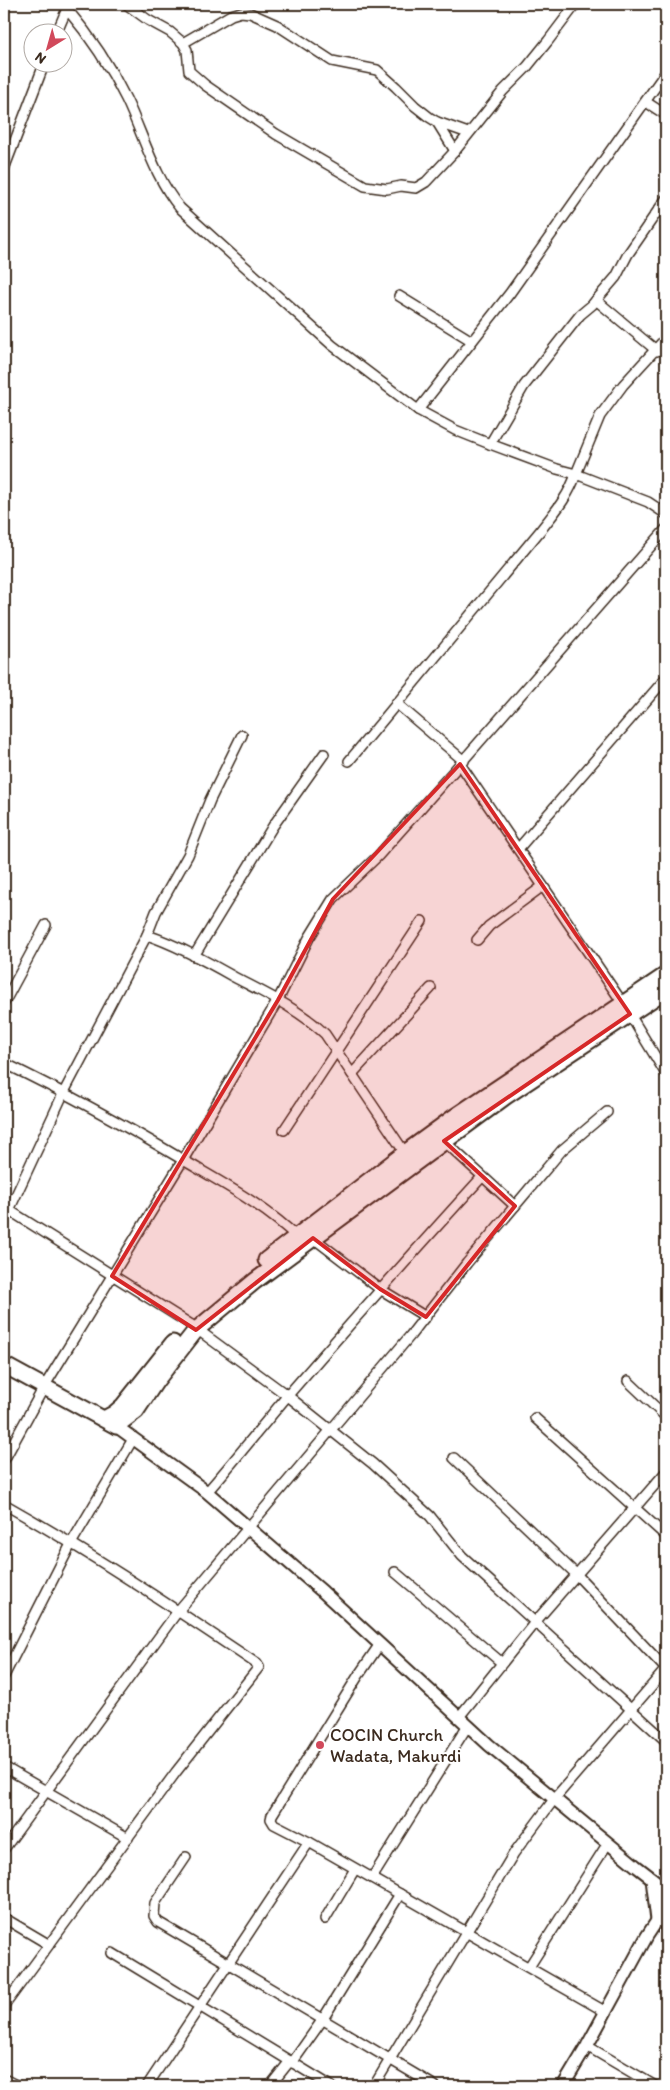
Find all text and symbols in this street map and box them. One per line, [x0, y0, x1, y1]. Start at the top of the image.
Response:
north arrow [22, 22, 72, 72]
text: N [32, 48, 49, 68]
place label: COCIN Church Wadata, Makurdi [330, 1724, 461, 1767]
marker: COCIN Church Wadata, Makurdi [314, 1739, 326, 1751]

